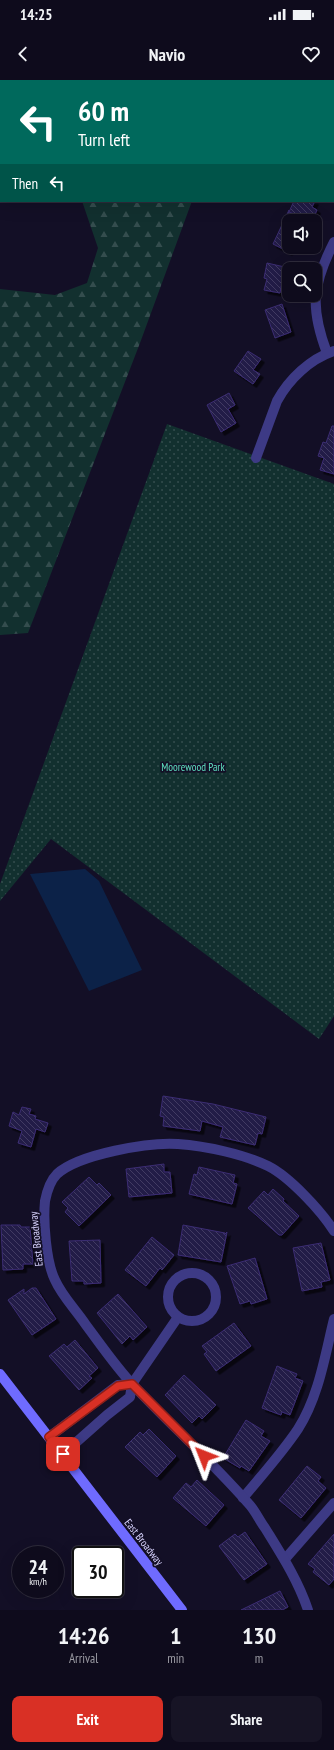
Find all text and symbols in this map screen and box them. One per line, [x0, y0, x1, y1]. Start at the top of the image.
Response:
text: 14:25 [20, 5, 52, 24]
icon: back [12, 43, 34, 65]
text: Navio [149, 43, 185, 66]
icon: heart [300, 43, 322, 65]
text: 60 m [78, 92, 129, 129]
icon: left [12, 96, 64, 148]
text: Turn left [78, 128, 130, 151]
icon: left [46, 172, 68, 194]
text: Then [12, 174, 38, 193]
map controls [282, 214, 322, 302]
button: sound [282, 214, 322, 254]
button: search [282, 262, 322, 302]
park label: Moorewood Park [161, 760, 225, 774]
street label: East Broadway [26, 1210, 46, 1267]
position arrow [183, 1435, 225, 1477]
pin [46, 1437, 80, 1471]
icon: arrive [52, 1443, 74, 1465]
street label: East Broadway [121, 1516, 167, 1569]
speed limit sign: 30 [72, 1546, 124, 1598]
text: 24 [28, 1554, 48, 1580]
text: km/h [29, 1575, 47, 1588]
text: 14:26 [58, 1620, 110, 1651]
text: 1 [170, 1620, 181, 1651]
text: 130 [242, 1620, 276, 1651]
text: Arrival [69, 1650, 98, 1667]
text: min [167, 1650, 184, 1667]
text: m [255, 1650, 263, 1667]
button: Exit [12, 1696, 163, 1742]
button: Share [171, 1696, 322, 1742]

